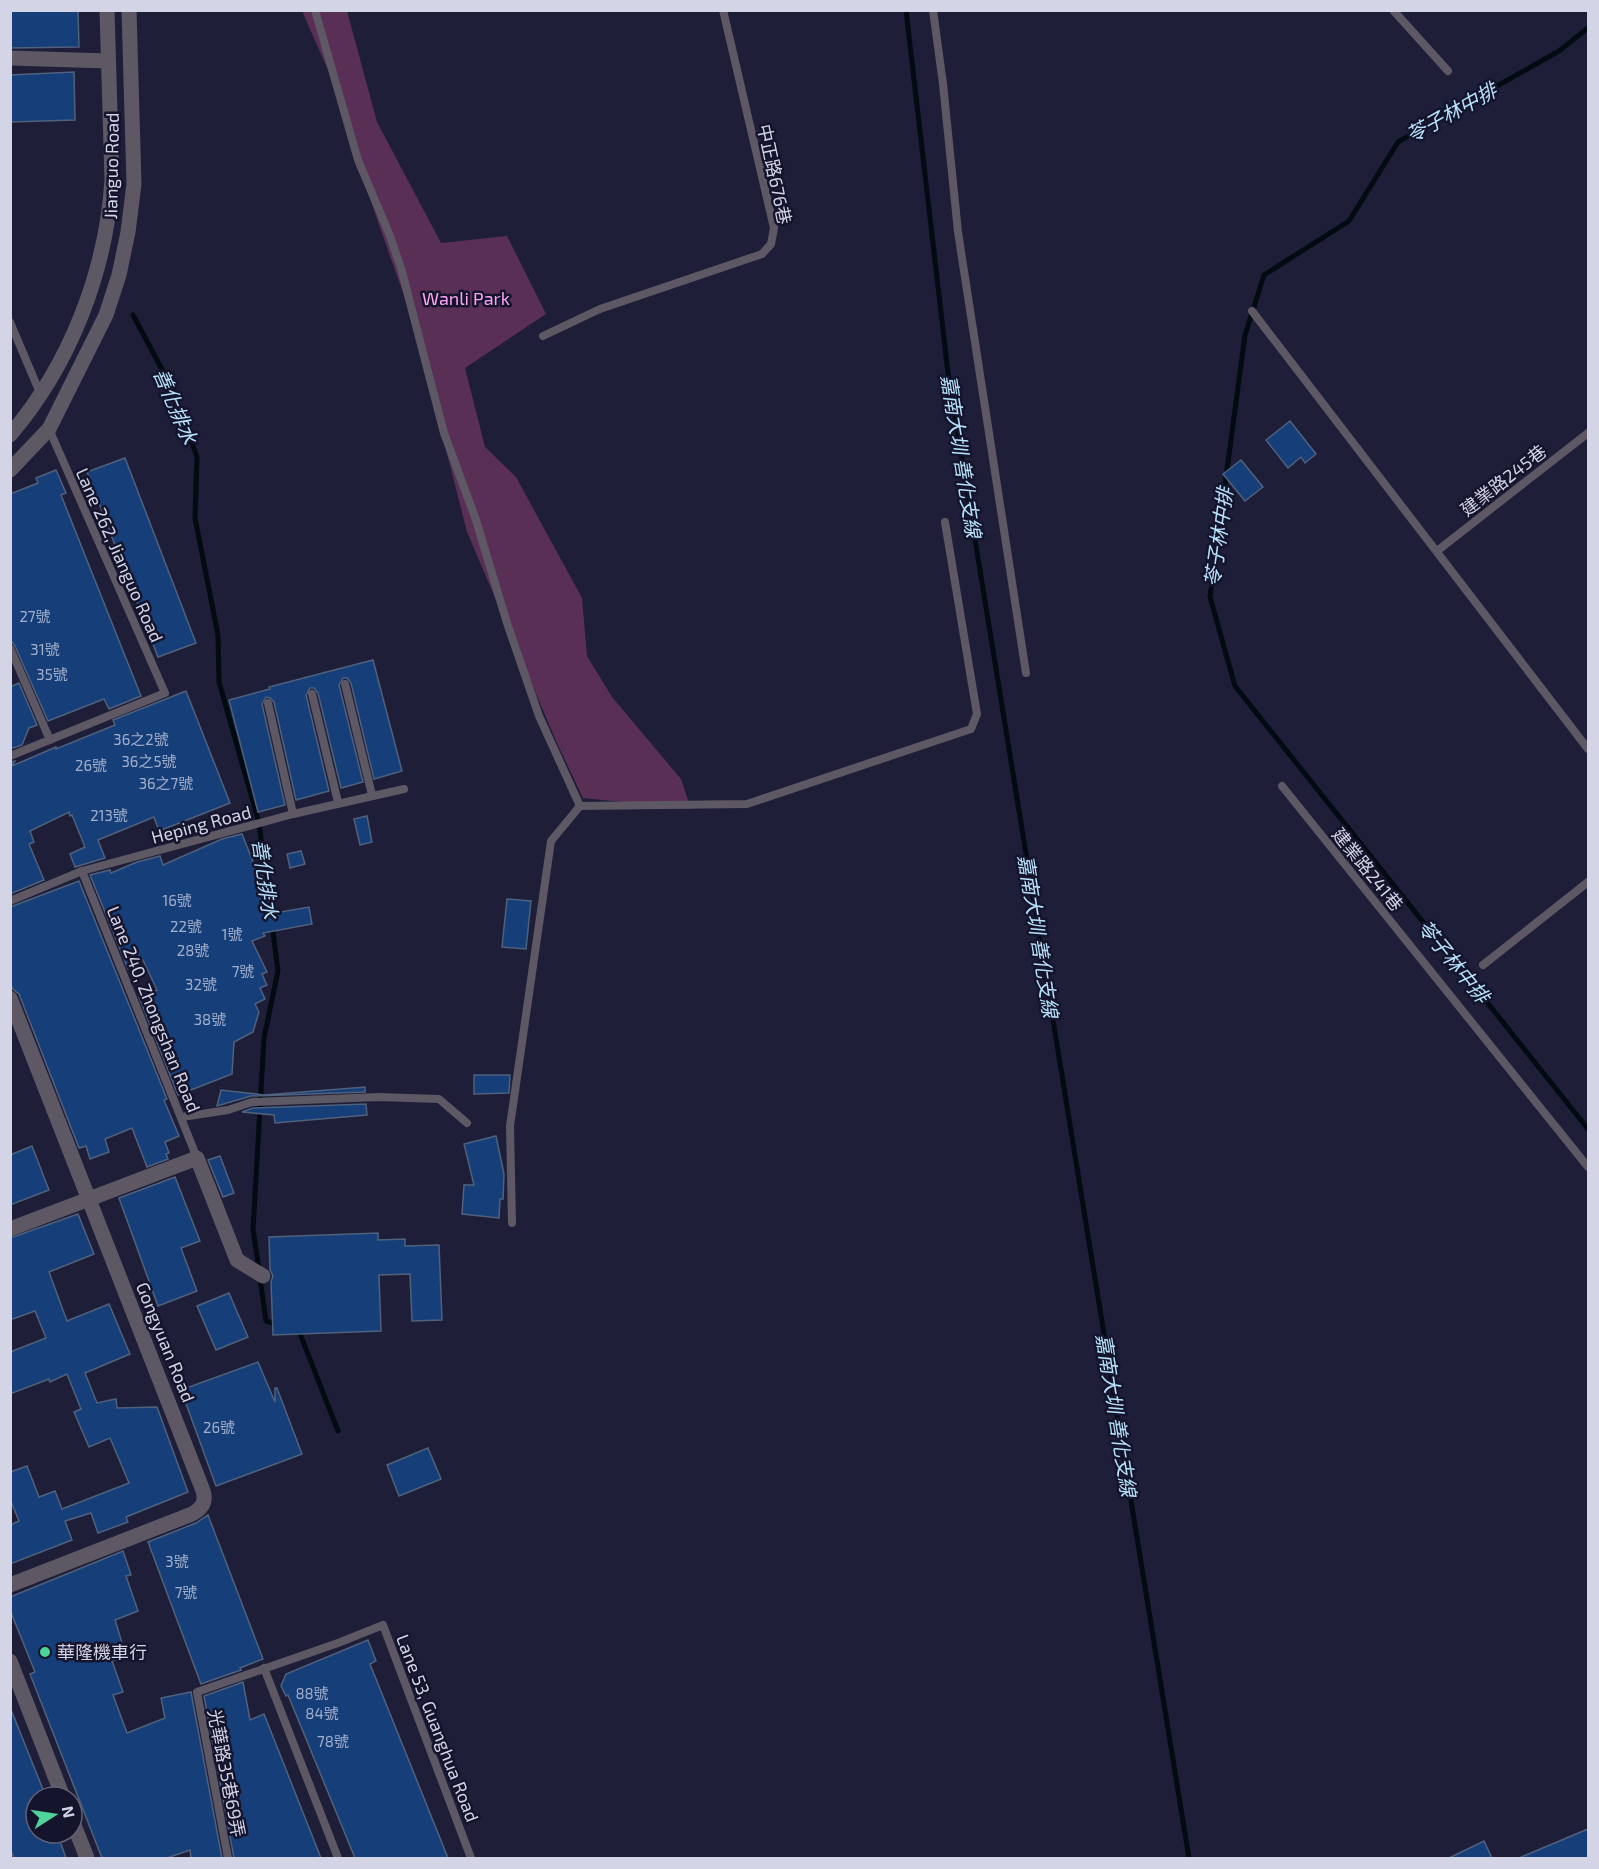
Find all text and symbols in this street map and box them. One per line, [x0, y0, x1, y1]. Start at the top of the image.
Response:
water label: 苓子林中排 [1401, 76, 1503, 147]
street label: Jianguo Road [99, 112, 123, 220]
street label: 中正路676巷 [754, 122, 796, 226]
park label: Wanli Park [422, 287, 510, 309]
water label: 善化排水 [149, 364, 203, 448]
water label: 嘉南大圳 善化支線 [937, 373, 987, 541]
street label: 建業路245巷 [1456, 440, 1550, 520]
street label: Lane 262, Jianguo Road [72, 464, 168, 646]
water label: 苓子林中排 [1199, 483, 1237, 588]
house number: 27號 [19, 607, 51, 625]
house number: 31號 [30, 640, 60, 658]
house number: 35號 [36, 665, 68, 683]
house number: 36之2號 [113, 730, 169, 748]
house number: 36之5號 [122, 752, 176, 770]
house number: 26號 [75, 756, 107, 774]
house number: 36之7號 [139, 774, 193, 792]
street label: Heping Road [149, 800, 253, 848]
house number: 213號 [90, 806, 128, 824]
street label: 建業路241巷 [1328, 823, 1408, 915]
water label: 善化排水 [249, 838, 284, 921]
water label: 嘉南大圳 善化支線 [1014, 853, 1064, 1021]
house number: 16號 [162, 891, 192, 909]
street label: Lane 240, Zhongshan Road [103, 903, 205, 1115]
water label: 苓子林中排 [1413, 915, 1497, 1010]
house number: 22號 [170, 917, 202, 935]
house number: 1號 [222, 925, 242, 943]
house number: 28號 [177, 941, 209, 959]
house number: 7號 [232, 962, 254, 980]
house number: 32號 [185, 975, 217, 993]
house number: 38號 [194, 1010, 226, 1028]
street label: Gongyuan Road [132, 1279, 200, 1405]
water label: 嘉南大圳 善化支線 [1092, 1332, 1142, 1500]
house number: 26號 [203, 1418, 235, 1436]
house number: 3號 [165, 1552, 189, 1570]
house number: 7號 [175, 1583, 197, 1601]
street label: Lane 53, Guanghua Road [392, 1631, 484, 1825]
place label: 華隆機車行 [57, 1641, 147, 1663]
marker: 華隆機車行 [38, 1645, 52, 1659]
house number: 88號 [295, 1684, 329, 1702]
house number: 84號 [305, 1704, 339, 1722]
street label: 光華路35巷69弄 [204, 1707, 250, 1839]
house number: 78號 [317, 1732, 349, 1750]
north arrow [24, 1785, 84, 1845]
text: N [59, 1804, 80, 1819]

